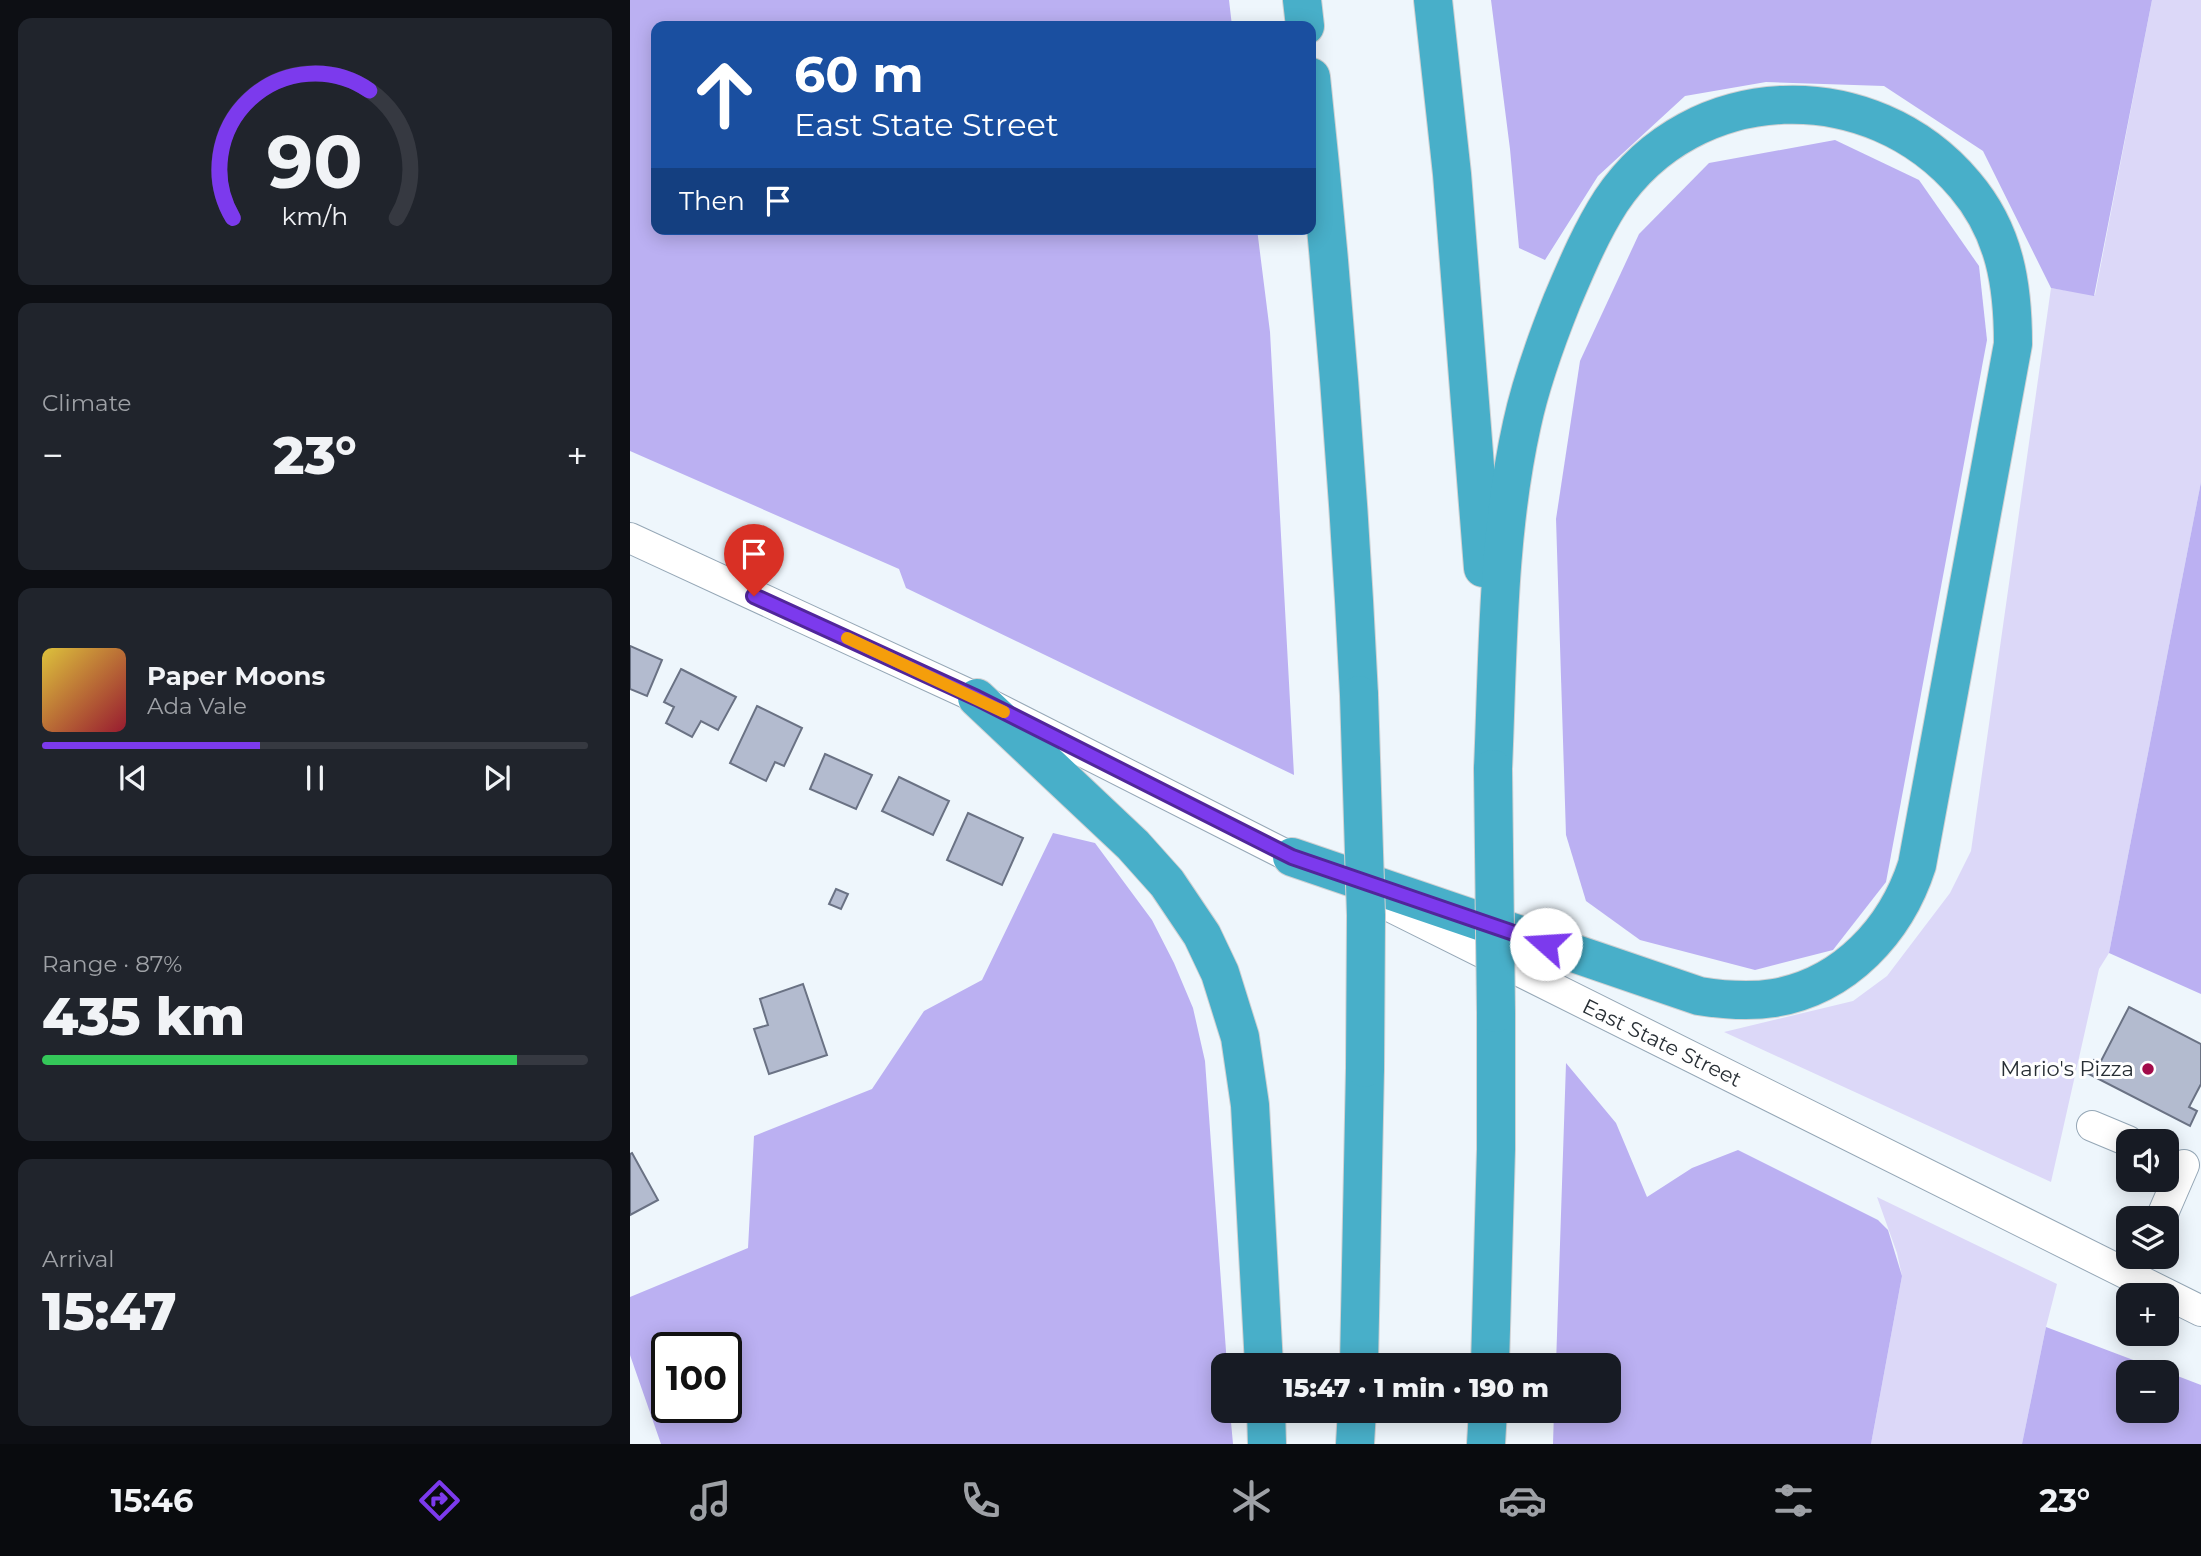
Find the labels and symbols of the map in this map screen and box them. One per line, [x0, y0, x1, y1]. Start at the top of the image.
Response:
pin [724, 524, 784, 596]
position arrow [1509, 907, 1583, 981]
street label: East State Street [1579, 993, 1746, 1092]
place label: Mario's Pizza [2000, 1056, 2134, 1081]
marker: Mario's Pizza [2140, 1061, 2156, 1077]
speed limit sign: 100 [651, 1332, 742, 1423]

